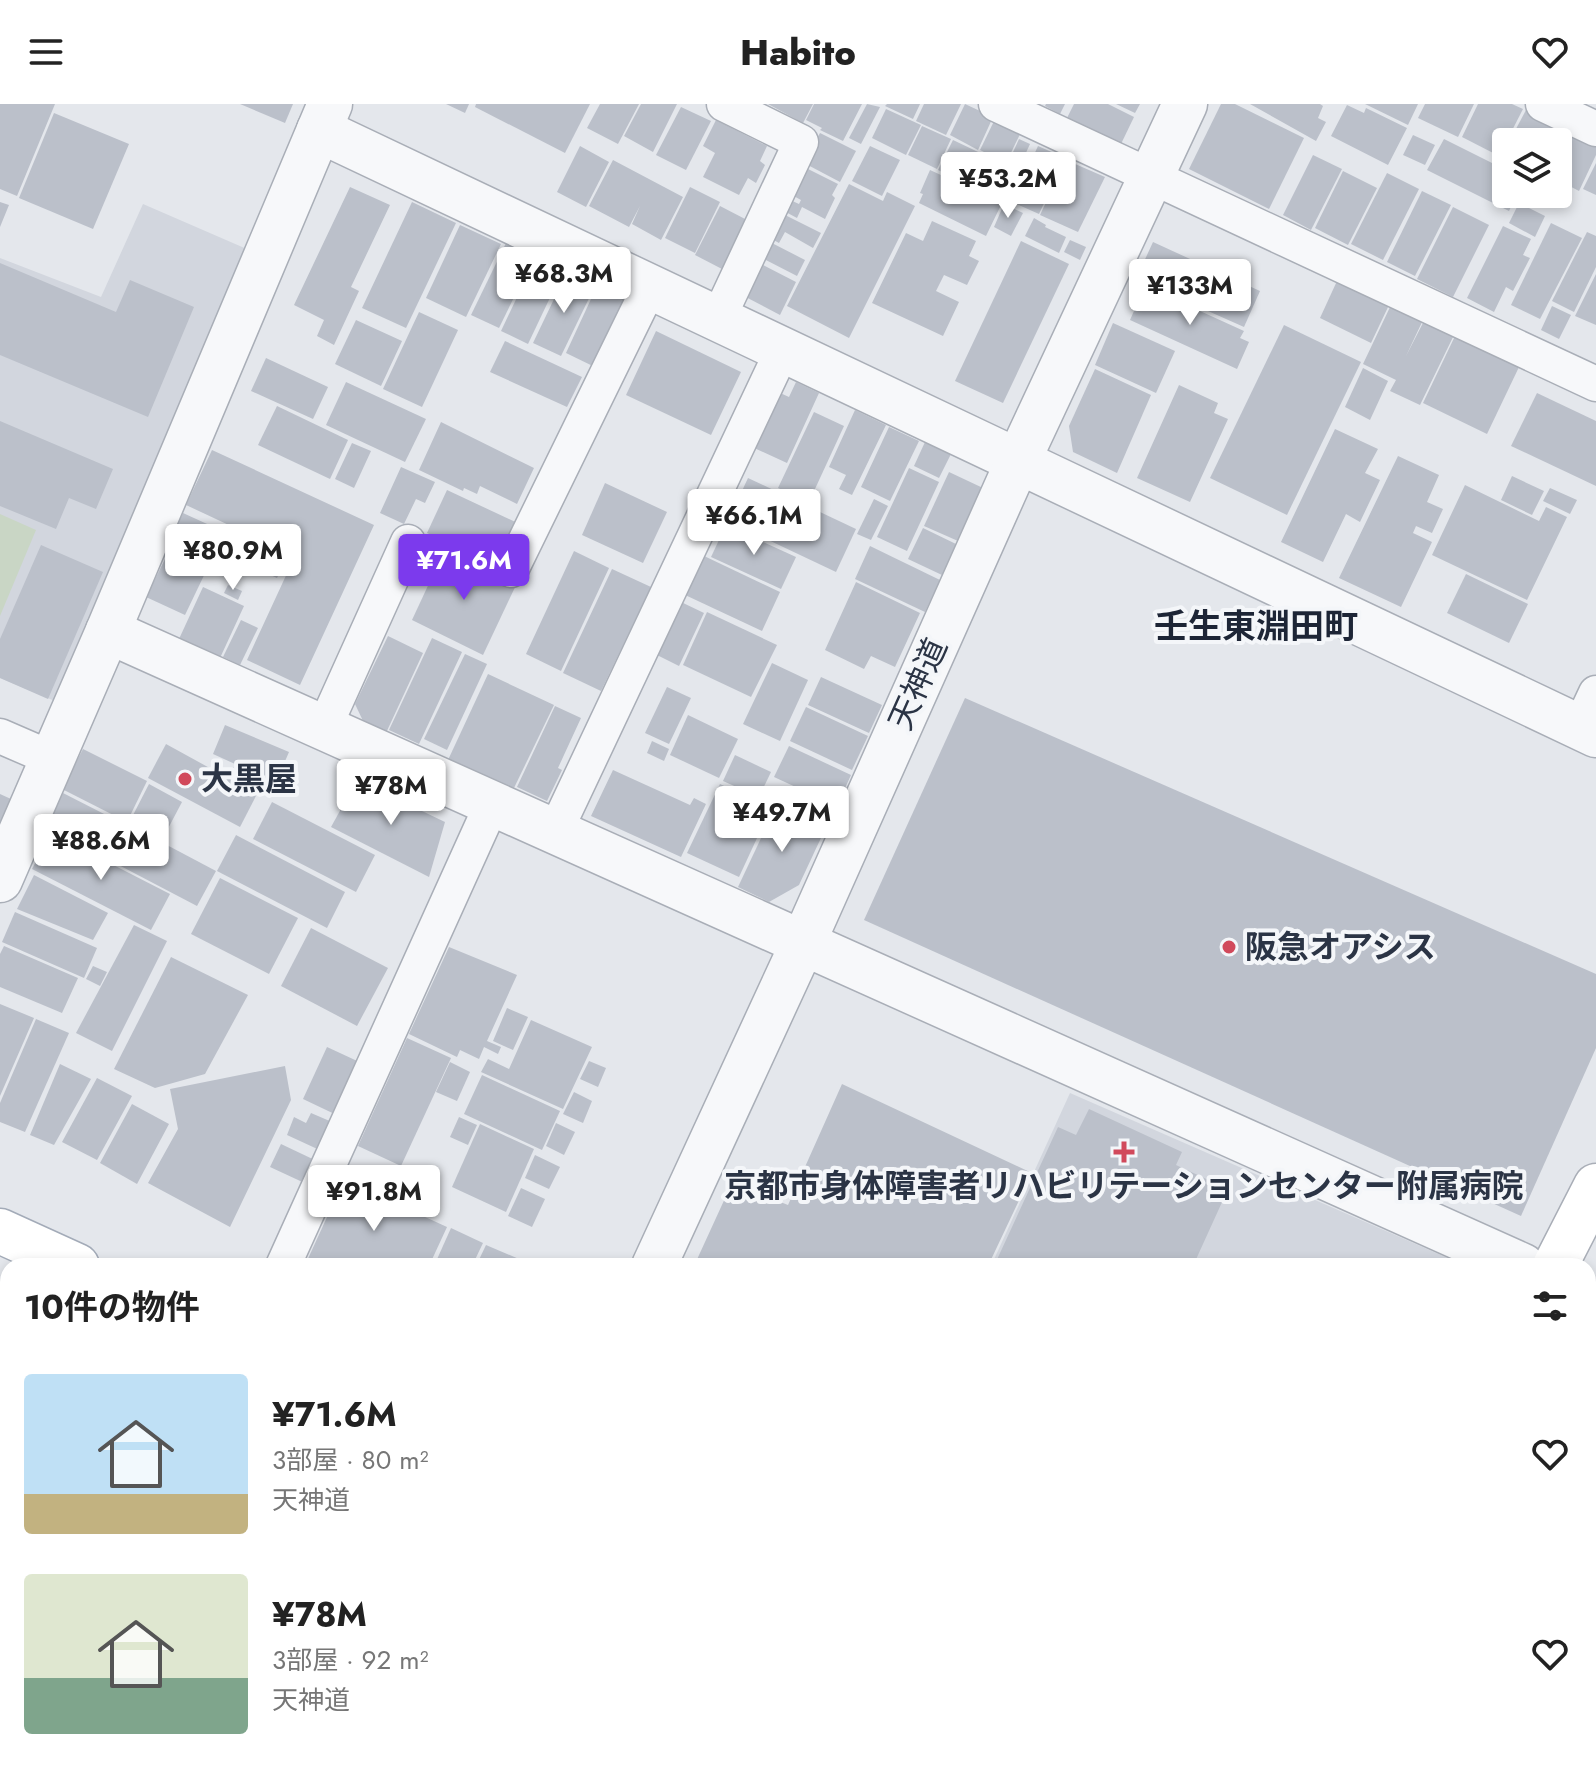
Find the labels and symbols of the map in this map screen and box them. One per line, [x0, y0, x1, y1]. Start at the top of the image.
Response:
pin: ¥53.2M [943, 152, 1073, 220]
pin: ¥68.3M [499, 247, 629, 315]
pin: ¥133M [1134, 259, 1246, 327]
pin: ¥66.1M [689, 489, 819, 557]
pin: ¥80.9M [168, 524, 298, 592]
pin: ¥71.6M [399, 534, 529, 602]
district label: 壬生東淵田町 [1154, 602, 1358, 651]
street label: 天神道 [877, 631, 959, 737]
place label: 大黒屋 [201, 756, 297, 802]
pin: ¥78M [344, 759, 438, 827]
marker: 大黒屋 [176, 770, 194, 788]
pin: ¥49.7M [717, 786, 847, 854]
pin: ¥88.6M [36, 814, 166, 882]
place label: 阪急オアシス [1245, 924, 1436, 970]
marker: 阪急オアシス [1220, 938, 1238, 956]
marker: 京都市身体障害者リハビリテーションセンター附属病院 [1113, 1141, 1135, 1163]
place label: 京都市身体障害者リハビリテーションセンター附属病院 [724, 1163, 1524, 1209]
pin: ¥91.8M [309, 1165, 439, 1233]

